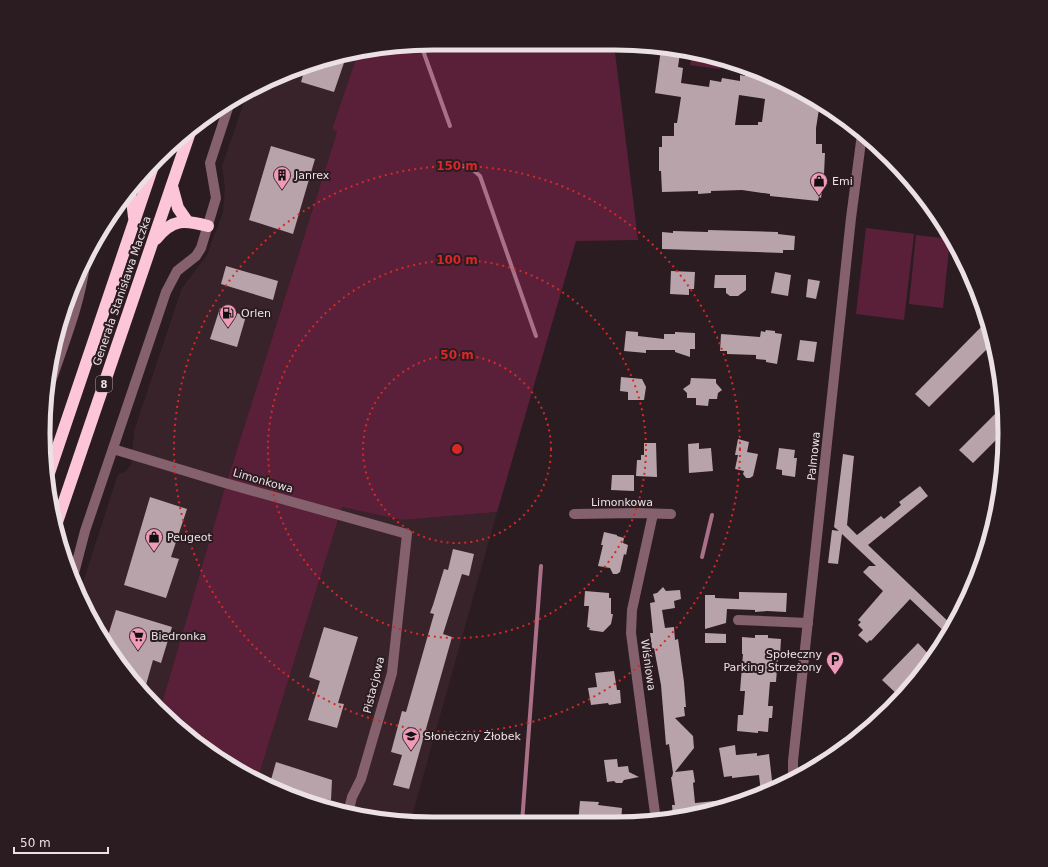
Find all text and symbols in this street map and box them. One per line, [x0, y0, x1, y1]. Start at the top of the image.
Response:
text: 150 m [436, 159, 478, 173]
building icon: Janrex [272, 165, 292, 190]
place label: Janrex [294, 169, 330, 182]
shop icon: Emi [809, 171, 829, 196]
place label: Emi [832, 175, 853, 188]
street label: Generała Stanisława Maczka [90, 214, 154, 368]
text: 100 m [436, 253, 478, 267]
fuel station icon: Orlen [218, 303, 238, 328]
place label: Orlen [241, 307, 271, 320]
text: 50 m [440, 348, 474, 362]
road number: 8 [96, 376, 112, 392]
street label: Palmowa [805, 431, 823, 481]
centre of rings [450, 442, 464, 456]
street label: Limonkowa [231, 466, 295, 496]
street label: Limonkowa [591, 496, 653, 509]
shop icon: Peugeot [144, 527, 164, 552]
place label: Peugeot [167, 531, 212, 544]
supermarket icon: Biedronka [128, 626, 148, 651]
place label: Biedronka [151, 630, 206, 643]
street label: Wiśniowa [638, 638, 658, 692]
place label: Społeczny Parking Strzeżony [723, 648, 822, 674]
parking icon: Społeczny Parking Strzeżony [825, 650, 845, 675]
street label: Pistacjowa [361, 655, 387, 715]
school or university icon: Słoneczny Żłobek [401, 726, 421, 751]
place label: Słoneczny Żłobek [424, 730, 522, 743]
scale bar [14, 829, 108, 855]
text: 50 m [20, 836, 51, 850]

